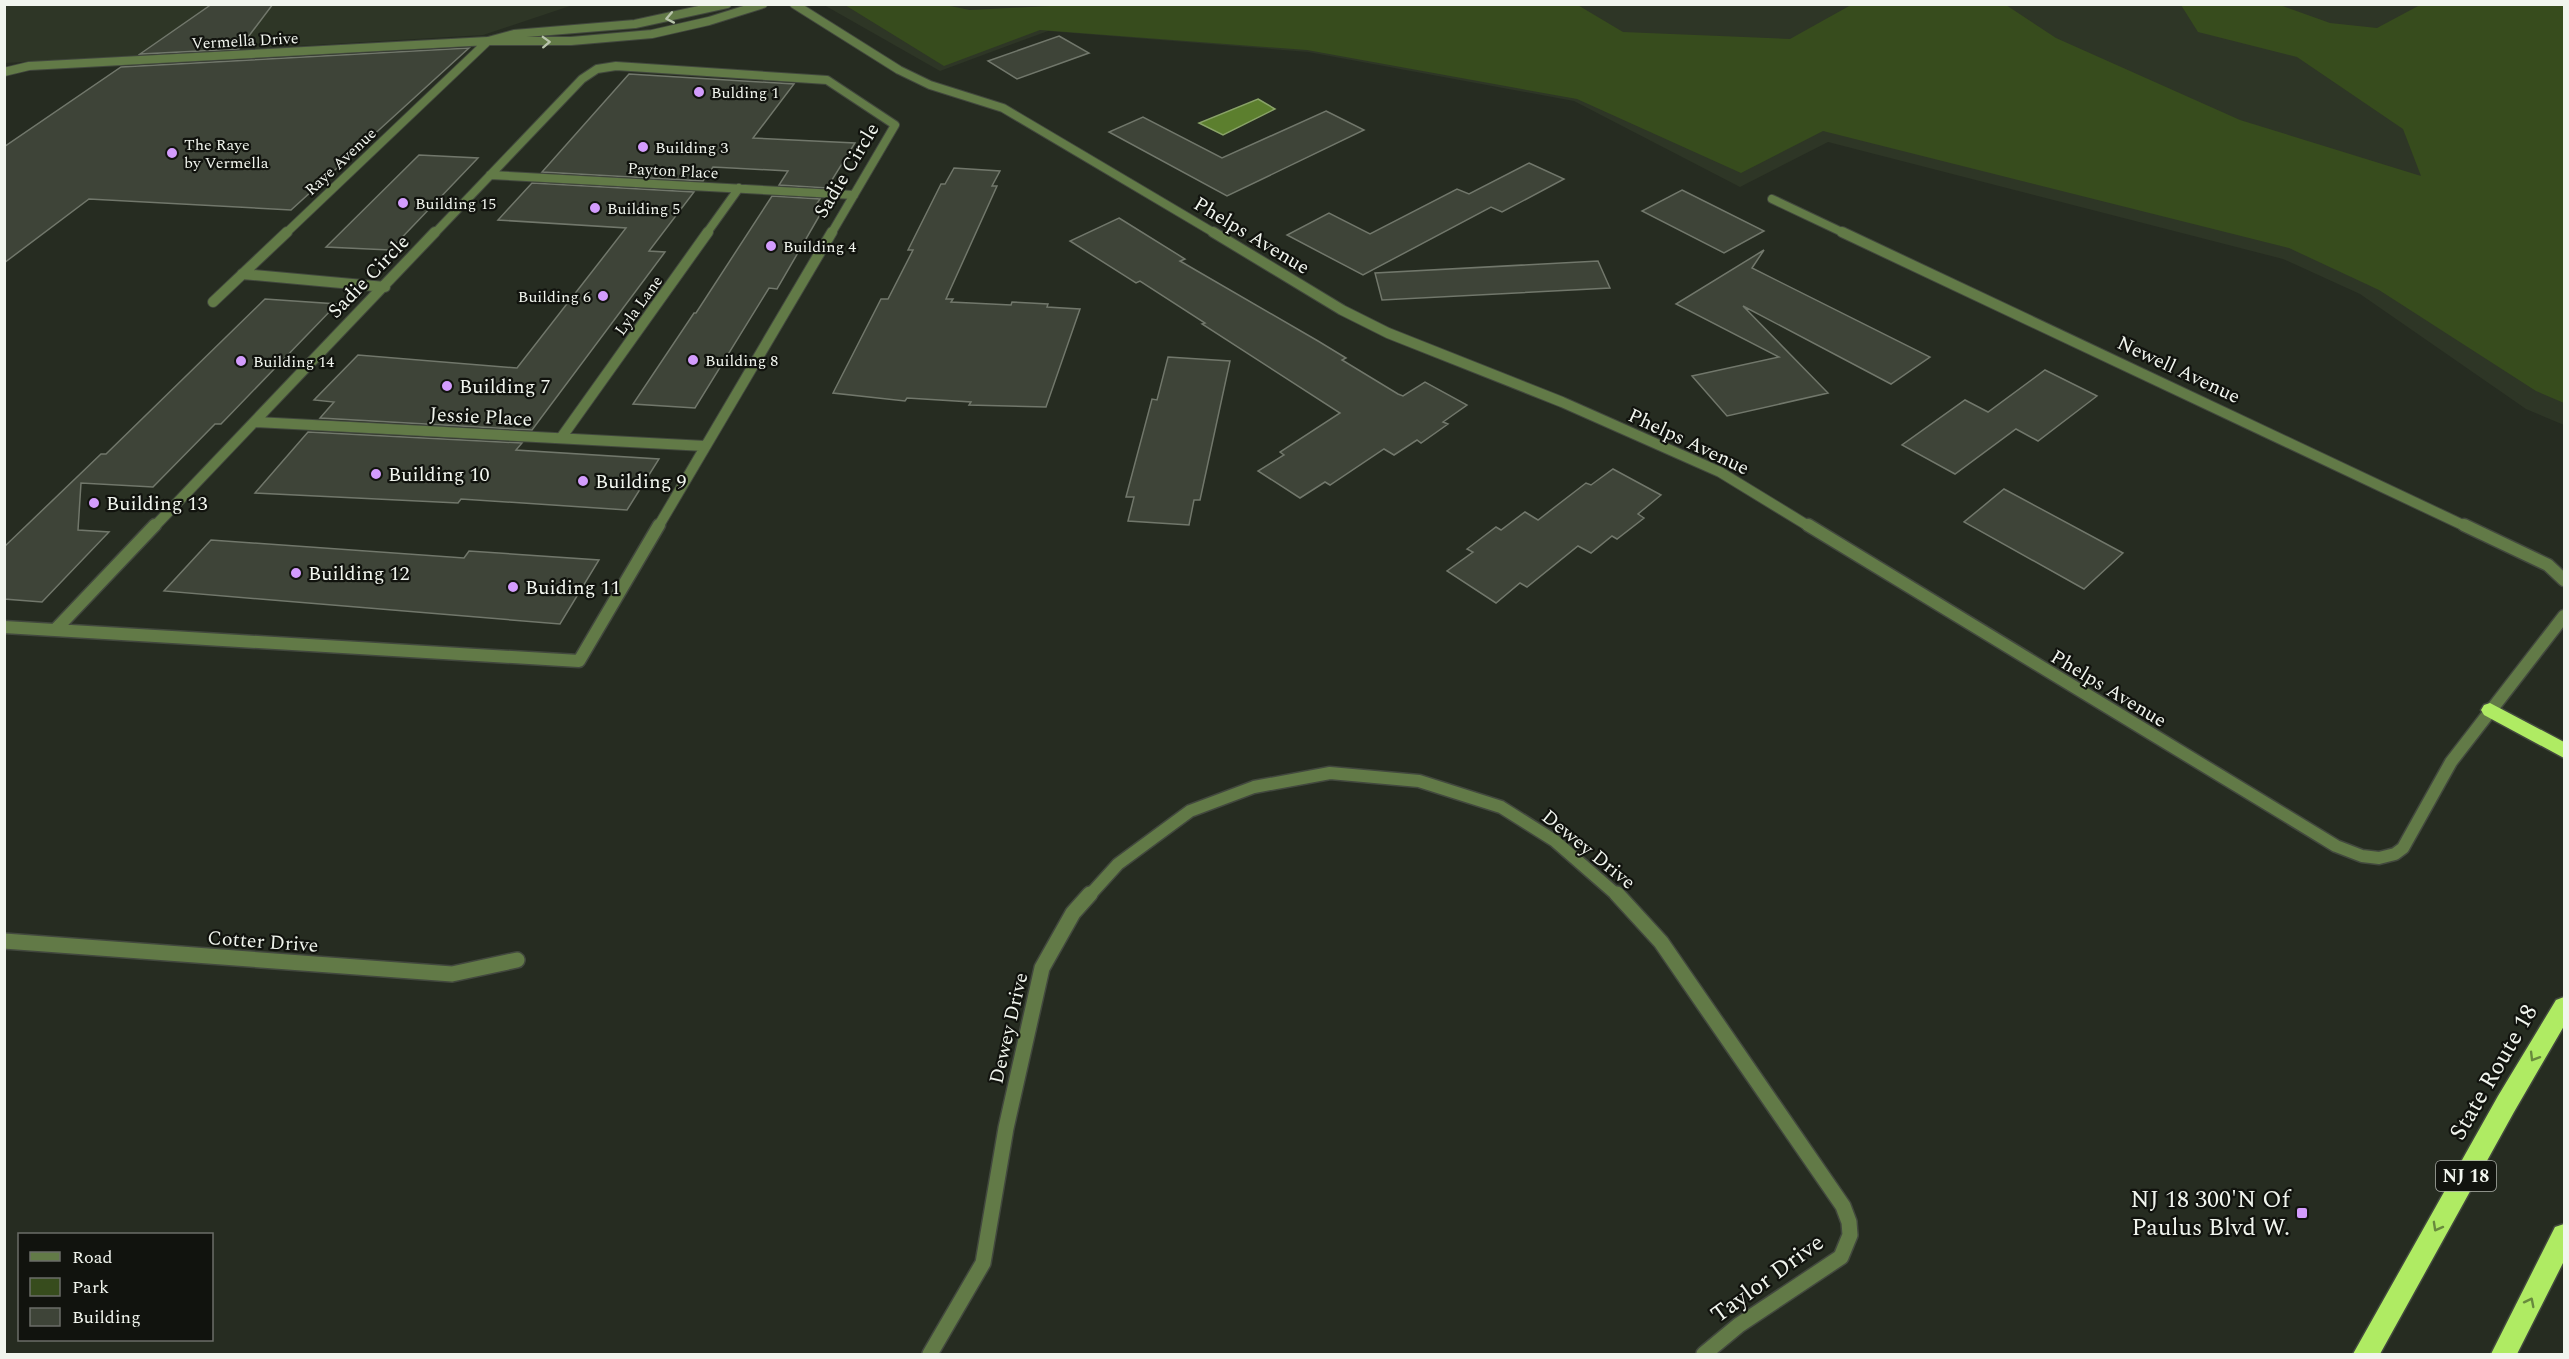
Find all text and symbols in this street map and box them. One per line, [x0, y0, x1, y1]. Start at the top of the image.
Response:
one-way arrow [665, 11, 675, 24]
street label: Vermella Drive [191, 26, 299, 56]
one-way arrow [542, 35, 551, 48]
place label: Bulding 1 [711, 81, 779, 105]
marker: Bulding 1 [692, 85, 706, 99]
street label: Sadie Circle [807, 117, 887, 224]
street label: Raye Avenue [299, 122, 382, 201]
place label: The Raye by Vermella [184, 133, 269, 175]
place label: Building 3 [655, 136, 728, 160]
marker: Building 3 [636, 140, 650, 154]
marker: The Raye by Vermella [165, 146, 179, 160]
street label: Payton Place [627, 157, 719, 185]
street label: Phelps Avenue [1188, 189, 1315, 282]
place label: Building 15 [415, 192, 496, 216]
marker: Building 15 [396, 196, 410, 210]
place label: Building 5 [607, 197, 680, 221]
marker: Building 5 [588, 201, 602, 215]
street label: Sadie Circle [321, 228, 417, 326]
place label: Building 4 [783, 235, 856, 259]
marker: Building 4 [764, 239, 778, 253]
street label: Lyla Lane [609, 271, 669, 341]
place label: Building 6 [518, 285, 591, 309]
marker: Building 6 [596, 289, 610, 303]
street label: Newell Avenue [2112, 328, 2245, 412]
place label: Building 8 [705, 349, 778, 373]
place label: Building 14 [253, 350, 334, 374]
marker: Building 8 [686, 353, 700, 367]
marker: Building 14 [234, 354, 248, 368]
place label: Building 7 [459, 372, 550, 402]
marker: Building 7 [440, 379, 454, 393]
street label: Jessie Place [429, 399, 533, 435]
street label: Phelps Avenue [1623, 401, 1754, 483]
place label: Building 10 [388, 460, 489, 490]
marker: Building 10 [369, 467, 383, 481]
place label: Building 9 [595, 467, 686, 497]
marker: Building 9 [576, 474, 590, 488]
place label: Building 13 [106, 489, 207, 519]
marker: Building 13 [87, 496, 101, 510]
place label: Building 12 [308, 559, 409, 589]
marker: Building 12 [289, 566, 303, 580]
place label: Buiding 11 [525, 573, 621, 603]
marker: Buiding 11 [506, 580, 520, 594]
street label: Phelps Avenue [2045, 642, 2172, 735]
street label: Dewey Drive [1535, 802, 1642, 897]
street label: Cotter Drive [206, 923, 319, 961]
street label: Dewey Drive [982, 970, 1036, 1087]
street label: State Route 18 [2440, 998, 2547, 1147]
one-way arrow [2530, 1051, 2542, 1061]
road number: NJ 18 [2436, 1161, 2496, 1191]
place label: NJ 18 300'N Of Paulus Blvd W. [2130, 1182, 2292, 1246]
marker: NJ 18 300'N Of Paulus Blvd W. [2295, 1206, 2309, 1220]
one-way arrow [2433, 1220, 2445, 1231]
street label: Taylor Drive [1703, 1225, 1832, 1332]
legend [18, 1233, 213, 1341]
text: Road [72, 1244, 113, 1271]
text: Park [72, 1274, 109, 1301]
one-way arrow [2523, 1298, 2535, 1309]
text: Building [72, 1304, 141, 1331]

